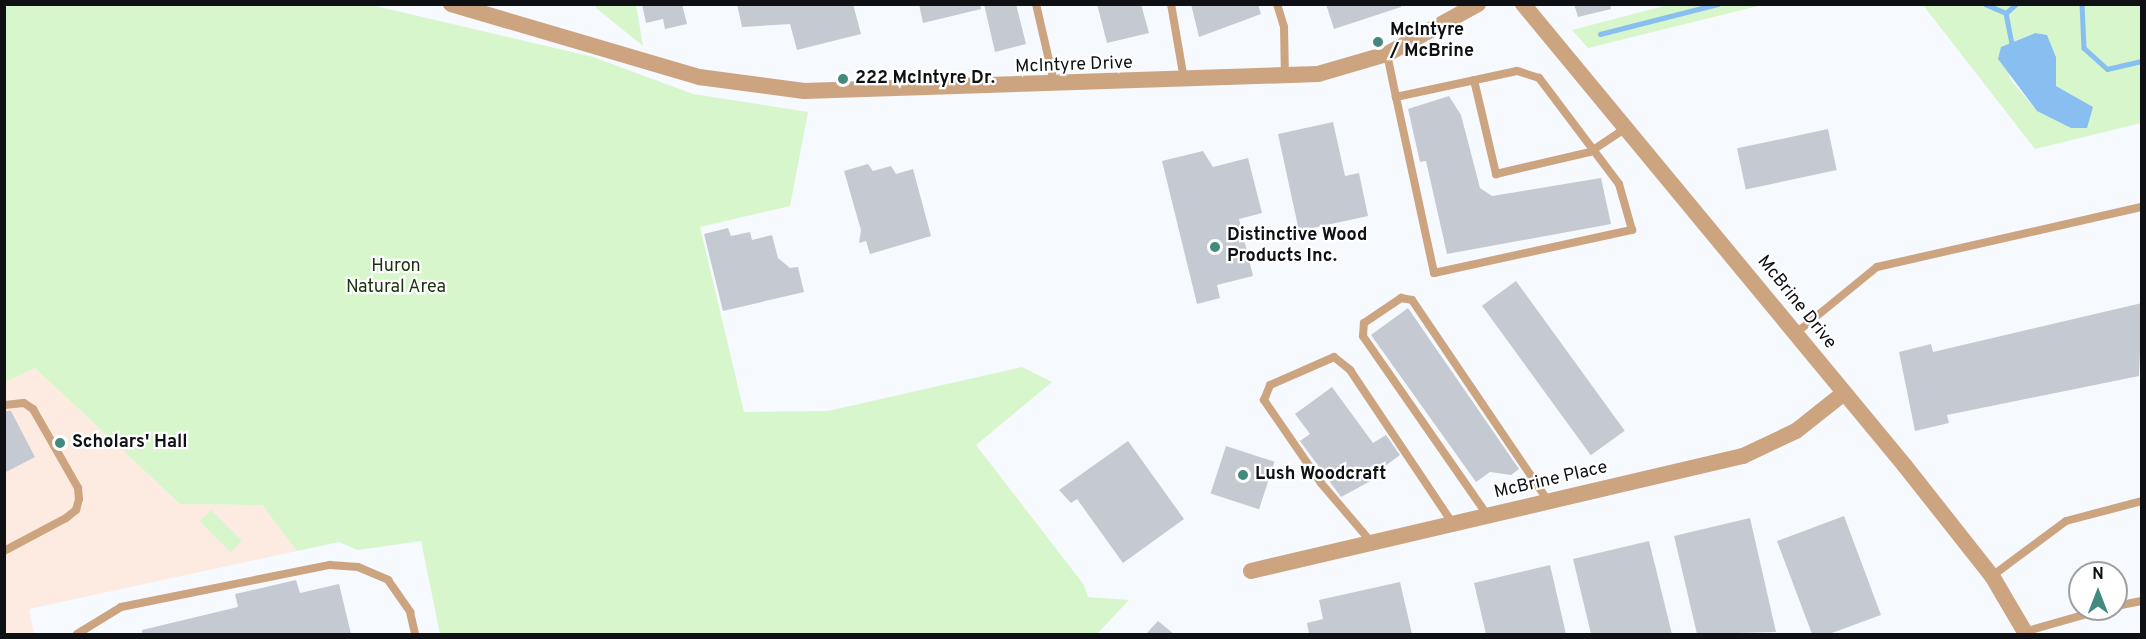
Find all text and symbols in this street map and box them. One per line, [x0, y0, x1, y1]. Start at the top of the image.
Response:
place label: McIntyre / McBrine [1390, 21, 1474, 63]
marker: McIntyre / McBrine [1371, 35, 1385, 49]
street label: McIntyre Drive [1015, 53, 1133, 79]
place label: 222 McIntyre Dr. [855, 68, 995, 90]
marker: 222 McIntyre Dr. [836, 72, 850, 86]
place label: Distinctive Wood Products Inc. [1227, 226, 1367, 268]
marker: Distinctive Wood Products Inc. [1208, 240, 1222, 254]
street label: McBrine Drive [1752, 252, 1840, 354]
park label: Huron Natural Area [346, 257, 446, 300]
place label: Scholars' Hall [72, 432, 187, 454]
marker: Scholars' Hall [53, 436, 67, 450]
street label: McBrine Place [1492, 457, 1610, 505]
place label: Lush Woodcraft [1255, 464, 1386, 486]
marker: Lush Woodcraft [1236, 468, 1250, 482]
north arrow [2068, 561, 2128, 621]
text: N [2092, 565, 2104, 585]

